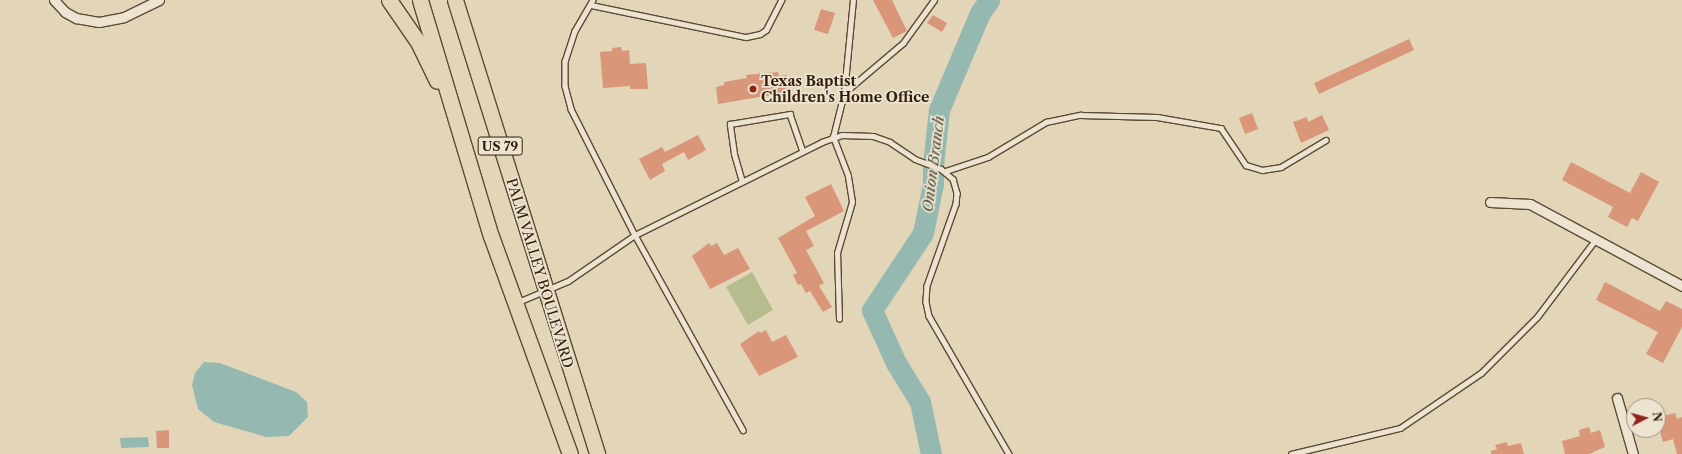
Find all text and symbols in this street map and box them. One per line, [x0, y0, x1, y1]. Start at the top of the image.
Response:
place label: Texas Baptist Children's Home Office [761, 73, 929, 106]
marker: Texas Baptist Children's Home Office [748, 84, 758, 94]
water label: Onion Branch [918, 115, 948, 213]
road number: US 79 [477, 135, 523, 157]
street label: PALM VALLEY BOULEVARD [503, 175, 577, 371]
north arrow [1626, 398, 1666, 438]
text: N [1649, 411, 1664, 422]

